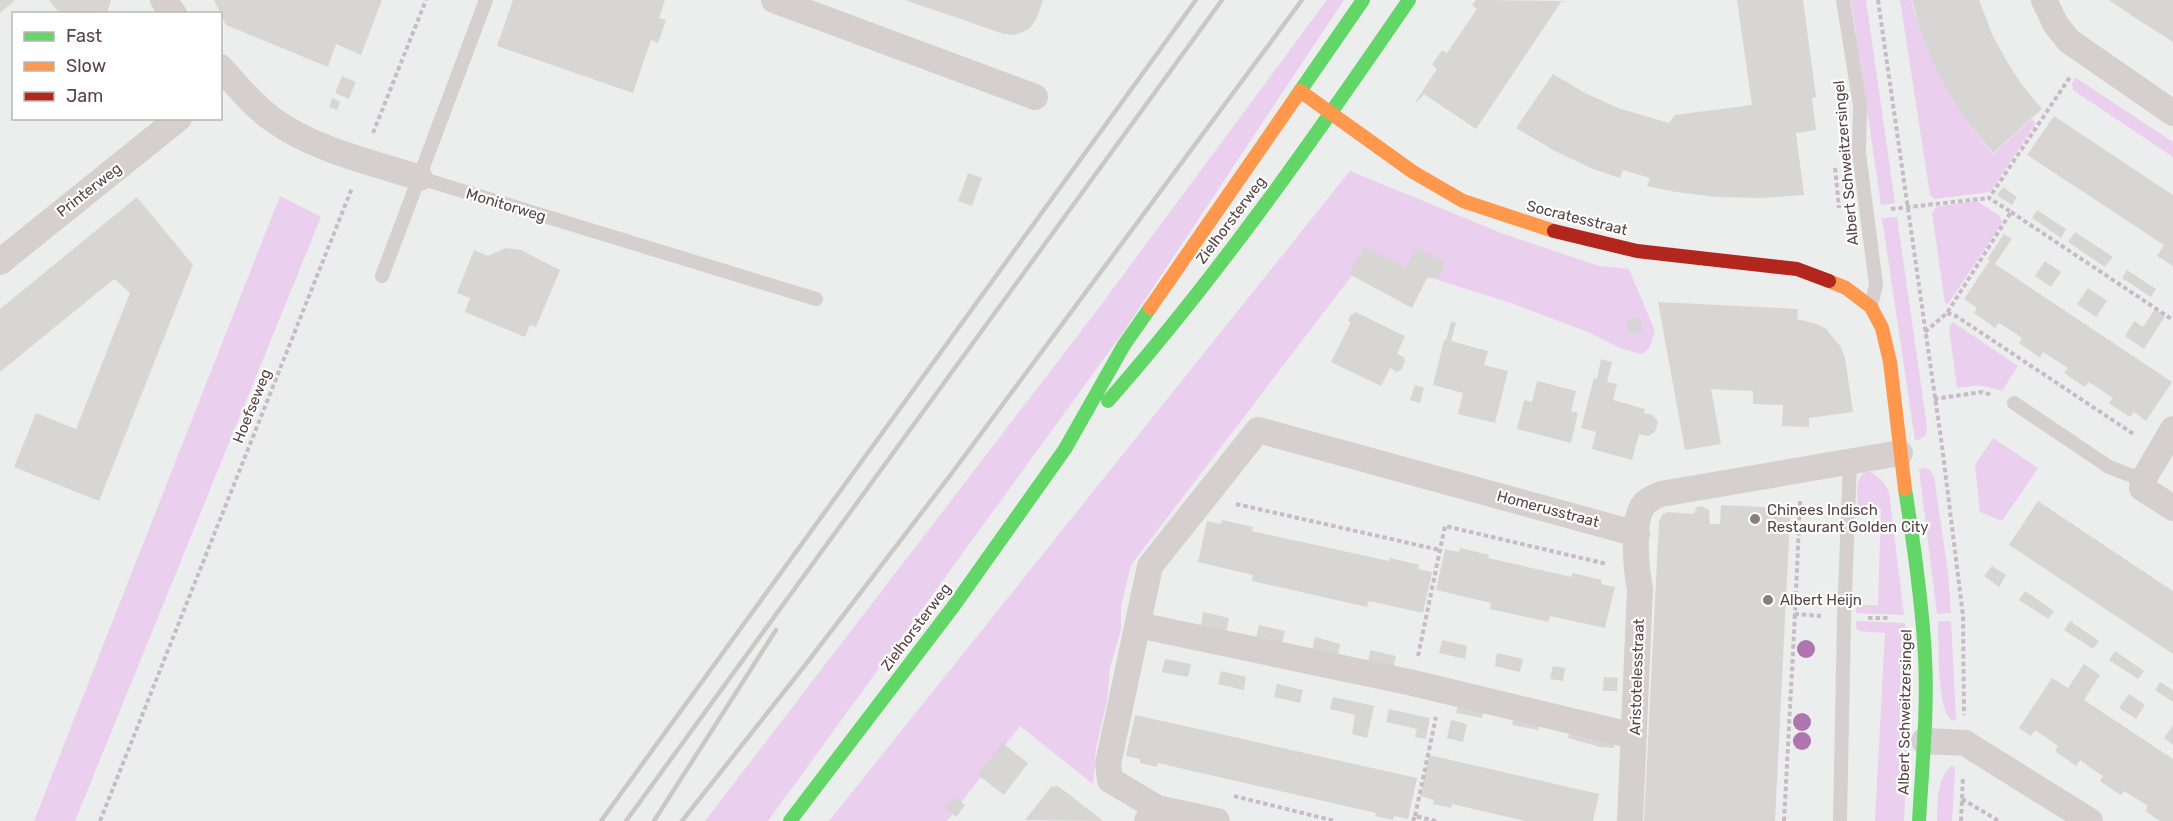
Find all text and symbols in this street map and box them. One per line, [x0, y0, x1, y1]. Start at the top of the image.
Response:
legend [12, 12, 222, 120]
text: Fast [66, 25, 102, 47]
text: Slow [66, 55, 106, 77]
street label: Albert Schweitzersingel [1830, 80, 1862, 246]
text: Jam [66, 85, 103, 107]
street label: Printerweg [53, 159, 125, 221]
street label: Zielhorsterweg [1192, 173, 1270, 267]
street label: Monitorweg [464, 184, 548, 226]
street label: Socratesstraat [1525, 197, 1629, 239]
street label: Hoefseweg [229, 366, 275, 446]
street label: Homerusstraat [1495, 487, 1601, 531]
place label: Chinees Indisch Restaurant Golden City [1767, 501, 1929, 536]
marker: Chinees Indisch Restaurant Golden City [1748, 512, 1762, 526]
street label: Zielhorsterweg [877, 580, 955, 674]
place label: Albert Heijn [1780, 591, 1862, 609]
marker: Albert Heijn [1761, 593, 1775, 607]
street label: Aristotelesstraat [1626, 618, 1648, 736]
street label: Albert Schweitzersingel [1895, 629, 1915, 795]

